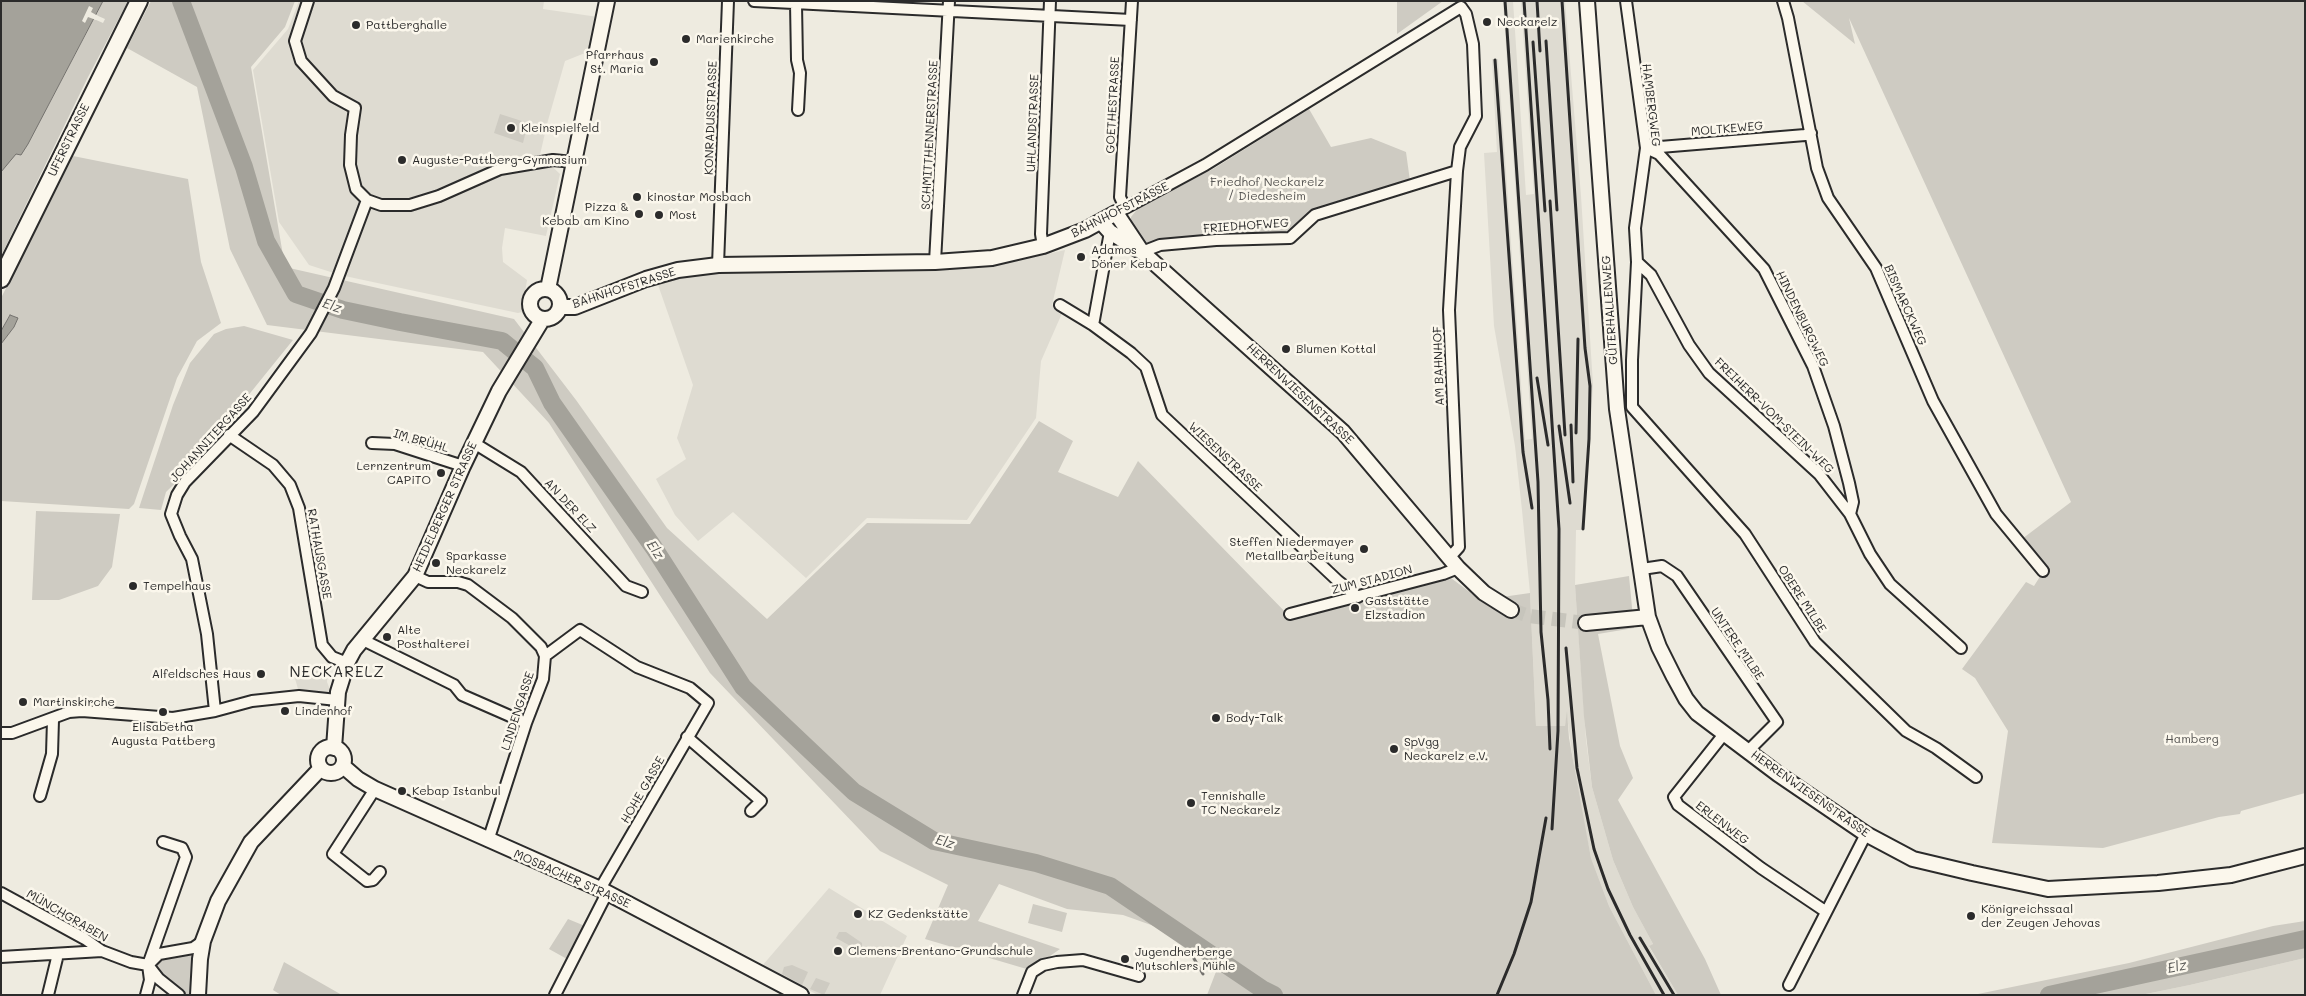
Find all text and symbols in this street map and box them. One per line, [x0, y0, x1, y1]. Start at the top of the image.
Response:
place label: Neckarelz [1497, 15, 1557, 29]
marker: Neckarelz [1481, 16, 1493, 28]
place label: Pattberghalle [366, 18, 447, 32]
marker: Pattberghalle [350, 19, 362, 31]
place label: Marienkirche [696, 32, 774, 46]
marker: Marienkirche [680, 33, 692, 45]
place label: Pfarrhaus St. Maria [586, 48, 644, 76]
marker: Pfarrhaus St. Maria [648, 56, 660, 68]
street label: GOETHESTRASSE [1103, 56, 1123, 154]
street label: SCHMITTHENNERSTRASSE [919, 60, 941, 210]
street label: KONRADUSSTRASSE [702, 61, 720, 175]
street label: HAMBERGWEG [1639, 63, 1663, 147]
street label: UHLANDSTRASSE [1024, 74, 1042, 172]
street label: UFERSTRASSE [45, 101, 93, 179]
street label: MOLTKEWEG [1690, 119, 1764, 139]
place label: Kleinspielfeld [521, 121, 599, 135]
marker: Kleinspielfeld [505, 122, 517, 134]
place label: Auguste-Pattberg-Gymnasium [412, 153, 587, 167]
marker: Auguste-Pattberg-Gymnasium [396, 154, 408, 166]
park label: Friedhof Neckarelz / Diedesheim [1210, 175, 1324, 203]
street label: BAHNHOFSTRASSE [1069, 179, 1171, 241]
place label: kinostar Mosbach [647, 190, 751, 204]
marker: kinostar Mosbach [631, 191, 643, 203]
place label: Pizza & Kebab am Kino [542, 200, 629, 228]
marker: Pizza & Kebab am Kino [633, 208, 645, 220]
place label: Most [669, 208, 697, 222]
marker: Most [653, 209, 665, 221]
street label: FRIEDHOFWEG [1203, 216, 1289, 236]
place label: Adamos Döner Kebap [1091, 243, 1168, 271]
marker: Adamos Döner Kebap [1075, 251, 1087, 263]
street label: GÜTERHALLENWEG [1599, 255, 1621, 365]
street label: BISMARCKWEG [1881, 262, 1929, 348]
street label: BAHNHOFSTRASSE [571, 265, 677, 311]
street label: HINDENBURGWEG [1773, 269, 1831, 369]
water label: Elz [320, 295, 344, 317]
street label: AM BAHNHOF [1430, 326, 1448, 406]
street label: HERRENWIESENSTRASSE [1243, 340, 1357, 448]
place label: Blumen Kottal [1296, 342, 1376, 356]
marker: Blumen Kottal [1280, 343, 1292, 355]
street label: FREIHERR-VOM-STEIN-WEG [1711, 355, 1837, 477]
street label: JOHANNITERGASSE [167, 391, 255, 485]
street label: WIESENSTRASSE [1185, 419, 1265, 495]
street label: IM BRÜHL [392, 426, 450, 456]
street label: HEIDELBERGER STRASSE [410, 440, 480, 574]
place label: Lernzentrum CAPiTO [356, 459, 431, 487]
marker: Lernzentrum CAPiTO [435, 467, 447, 479]
street label: AN DER ELZ [541, 476, 599, 536]
street label: RATHAUSGASSE [304, 508, 334, 600]
place label: Steffen Niedermayer Metallbearbeitung [1230, 535, 1354, 563]
water label: Elz [643, 537, 667, 563]
marker: Steffen Niedermayer Metallbearbeitung [1358, 543, 1370, 555]
place label: Sparkasse Neckarelz [446, 549, 507, 577]
marker: Sparkasse Neckarelz [430, 557, 442, 569]
street label: ZUM STADION [1330, 562, 1414, 598]
street label: OBERE MILBE [1775, 562, 1829, 636]
place label: Tempelhaus [143, 579, 211, 593]
marker: Tempelhaus [127, 580, 139, 592]
place label: Gaststätte Elzstadion [1365, 594, 1429, 622]
marker: Gaststätte Elzstadion [1349, 602, 1361, 614]
street label: UNTERE MILBE [1707, 605, 1767, 683]
place label: Alte Posthalterei [397, 623, 470, 651]
marker: Alte Posthalterei [381, 631, 393, 643]
district label: NECKARELZ [288, 663, 386, 681]
place label: Alfeldsches Haus [152, 667, 251, 681]
marker: Alfeldsches Haus [255, 668, 267, 680]
street label: LINDENGASSE [498, 670, 538, 752]
place label: Martinskirche [33, 695, 115, 709]
marker: Martinskirche [17, 696, 29, 708]
place label: Lindenhof [295, 704, 352, 718]
marker: Lindenhof [279, 705, 291, 717]
marker: Elisabetha Augusta Pattberg [157, 706, 169, 718]
place label: Body-Talk [1226, 711, 1283, 725]
marker: Body-Talk [1210, 712, 1222, 724]
place label: Elisabetha Augusta Pattberg [111, 720, 215, 748]
park label: Hamberg [2165, 732, 2219, 746]
place label: SpVgg Neckarelz e.V. [1404, 735, 1488, 763]
marker: SpVgg Neckarelz e.V. [1388, 743, 1400, 755]
street label: HERRENWIESENSTRASSE [1748, 748, 1872, 840]
street label: HOHE GASSE [618, 754, 668, 826]
place label: Kebap Istanbul [412, 784, 501, 798]
marker: Kebap Istanbul [396, 785, 408, 797]
place label: Tennishalle TC Neckarelz [1201, 789, 1280, 817]
marker: Tennishalle TC Neckarelz [1185, 797, 1197, 809]
street label: ERLENWEG [1693, 798, 1751, 848]
water label: Elz [933, 831, 957, 853]
street label: MOSBACHER STRASSE [511, 847, 633, 911]
street label: MÜNCHGRABEN [24, 887, 110, 945]
place label: Königreichssaal der Zeugen Jehovas [1981, 902, 2100, 930]
place label: KZ Gedenkstätte [868, 907, 968, 921]
marker: KZ Gedenkstätte [852, 908, 864, 920]
marker: Königreichssaal der Zeugen Jehovas [1965, 910, 1977, 922]
place label: Clemens-Brentano-Grundschule [848, 944, 1033, 958]
marker: Clemens-Brentano-Grundschule [832, 945, 844, 957]
place label: Jugendherberge Mutschlers Mühle [1135, 945, 1236, 973]
marker: Jugendherberge Mutschlers Mühle [1119, 953, 1131, 965]
water label: Elz [2166, 957, 2188, 977]

